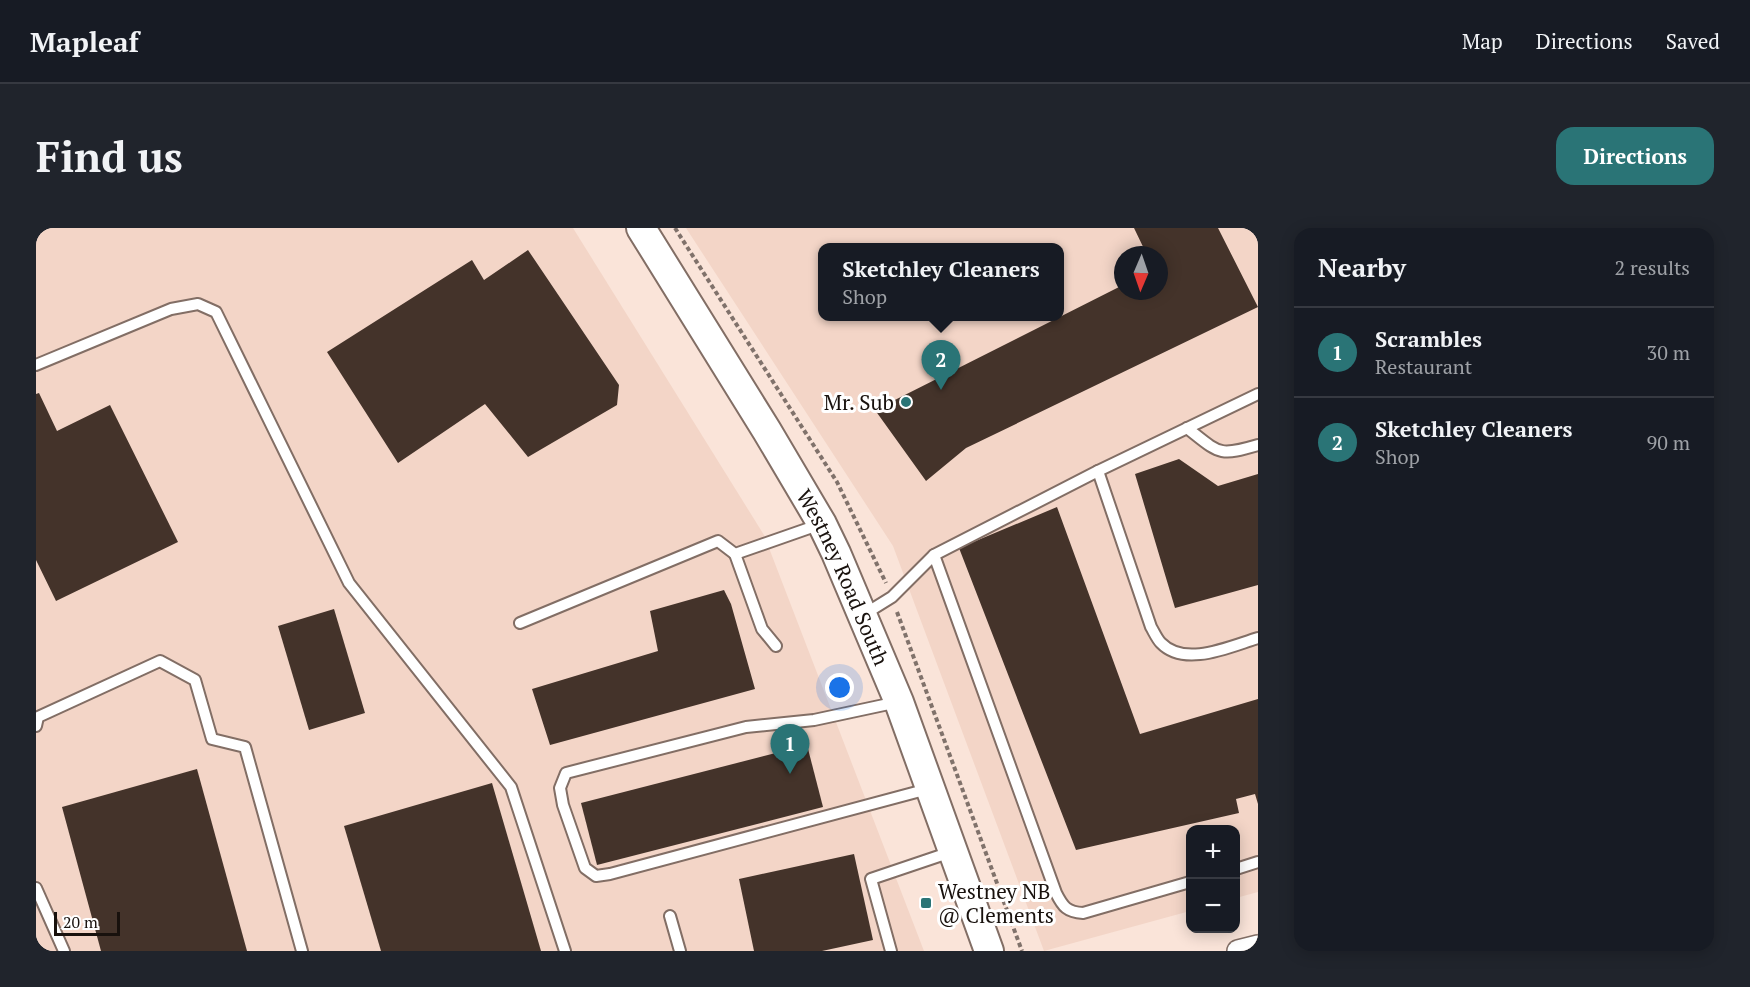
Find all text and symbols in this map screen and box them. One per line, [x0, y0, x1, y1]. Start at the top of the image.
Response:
text: Mapleaf [30, 23, 139, 60]
text: Map [1462, 27, 1503, 55]
text: Directions [1536, 27, 1633, 55]
text: Saved [1666, 27, 1720, 55]
button: Directions [1556, 127, 1714, 185]
text: Find us [36, 128, 183, 184]
popup [818, 243, 1064, 321]
north arrow [1114, 246, 1168, 300]
text: Nearby [1318, 250, 1406, 284]
text: Sketchley Cleaners [842, 254, 1040, 283]
text: 2 results [1615, 254, 1690, 281]
text: Shop [842, 283, 887, 310]
text: Scrambles [1375, 324, 1482, 353]
text: 1 [1332, 339, 1343, 366]
text: 30 m [1647, 339, 1690, 366]
pin: 2 [922, 340, 960, 390]
text: Restaurant [1375, 353, 1472, 380]
place label: Mr. Sub [824, 388, 894, 416]
marker: Mr. Sub [899, 395, 913, 409]
text: Sketchley Cleaners [1375, 414, 1573, 443]
text: 2 [1332, 429, 1343, 456]
text: 90 m [1647, 429, 1690, 456]
text: Shop [1375, 443, 1420, 470]
street label: Westney Road South [790, 484, 896, 669]
your location [825, 673, 854, 702]
pin: 1 [770, 724, 810, 774]
map controls [1186, 825, 1240, 933]
button: + [1186, 825, 1240, 879]
place label: Westney NB @ Clements [938, 877, 1054, 929]
button: − [1186, 879, 1240, 933]
marker: Westney NB @ Clements [919, 896, 933, 910]
scale bar [54, 909, 120, 936]
text: 20 m [63, 911, 98, 933]

